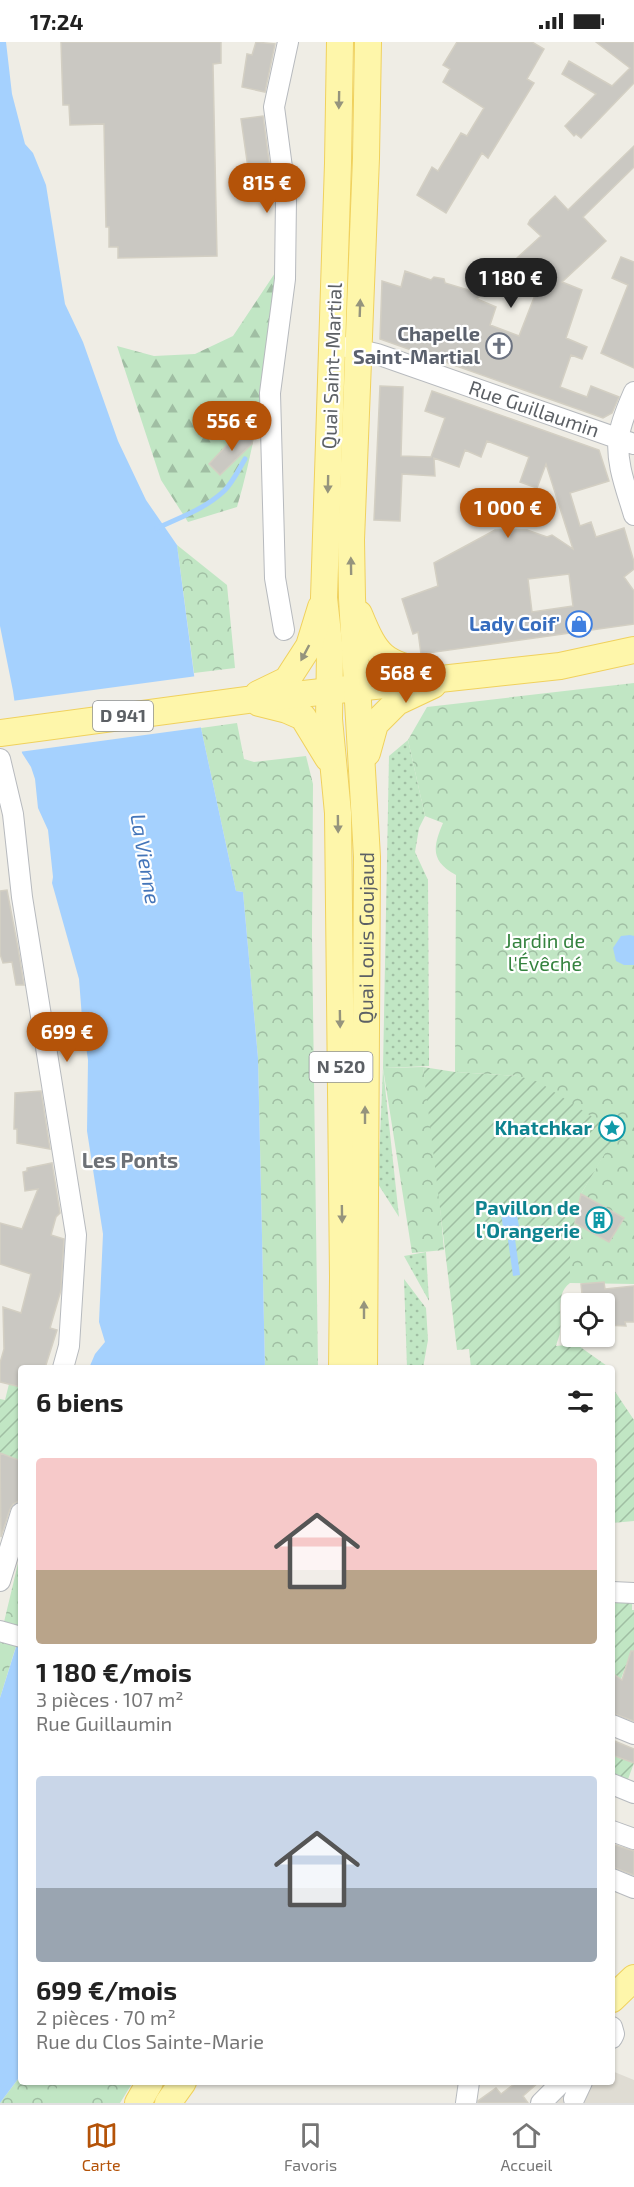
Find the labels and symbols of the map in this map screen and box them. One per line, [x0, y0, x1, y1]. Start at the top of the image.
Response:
one-way arrow [335, 91, 344, 110]
pin: 815 € [225, 163, 309, 214]
pin: 1 180 € [456, 258, 566, 309]
street label: Quai Saint-Martial [316, 282, 346, 450]
one-way arrow [355, 299, 365, 318]
place label: Chapelle Saint-Martial [353, 321, 480, 368]
church icon: Chapelle Saint-Martial [484, 331, 514, 361]
street label: Rue Guillaumin [466, 375, 603, 442]
pin: 556 € [190, 401, 274, 452]
one-way arrow [324, 475, 333, 494]
pin: 1 000 € [453, 488, 563, 539]
one-way arrow [347, 557, 356, 576]
shop icon: Lady Coif' [564, 609, 594, 639]
place label: Lady Coif' [469, 611, 560, 636]
one-way arrow [300, 645, 310, 662]
pin: 568 € [364, 653, 448, 704]
road number: D 941 [93, 701, 153, 731]
water label: La Vienne [126, 811, 167, 906]
one-way arrow [333, 815, 343, 834]
street label: Quai Louis Goujaud [353, 852, 378, 1024]
park label: Jardin de l'Évêché [505, 928, 585, 975]
one-way arrow [335, 1010, 345, 1029]
pin: 699 € [25, 1012, 109, 1063]
road number: N 520 [310, 1052, 372, 1082]
one-way arrow [360, 1105, 370, 1124]
place icon: Khatchkar [597, 1113, 627, 1143]
place label: Khatchkar [494, 1115, 592, 1139]
district label: Les Ponts [82, 1147, 178, 1172]
place label: Pavillon de l'Orangerie [475, 1195, 580, 1242]
one-way arrow [337, 1205, 347, 1224]
building icon: Pavillon de l'Orangerie [584, 1205, 614, 1235]
one-way arrow [359, 1300, 369, 1319]

